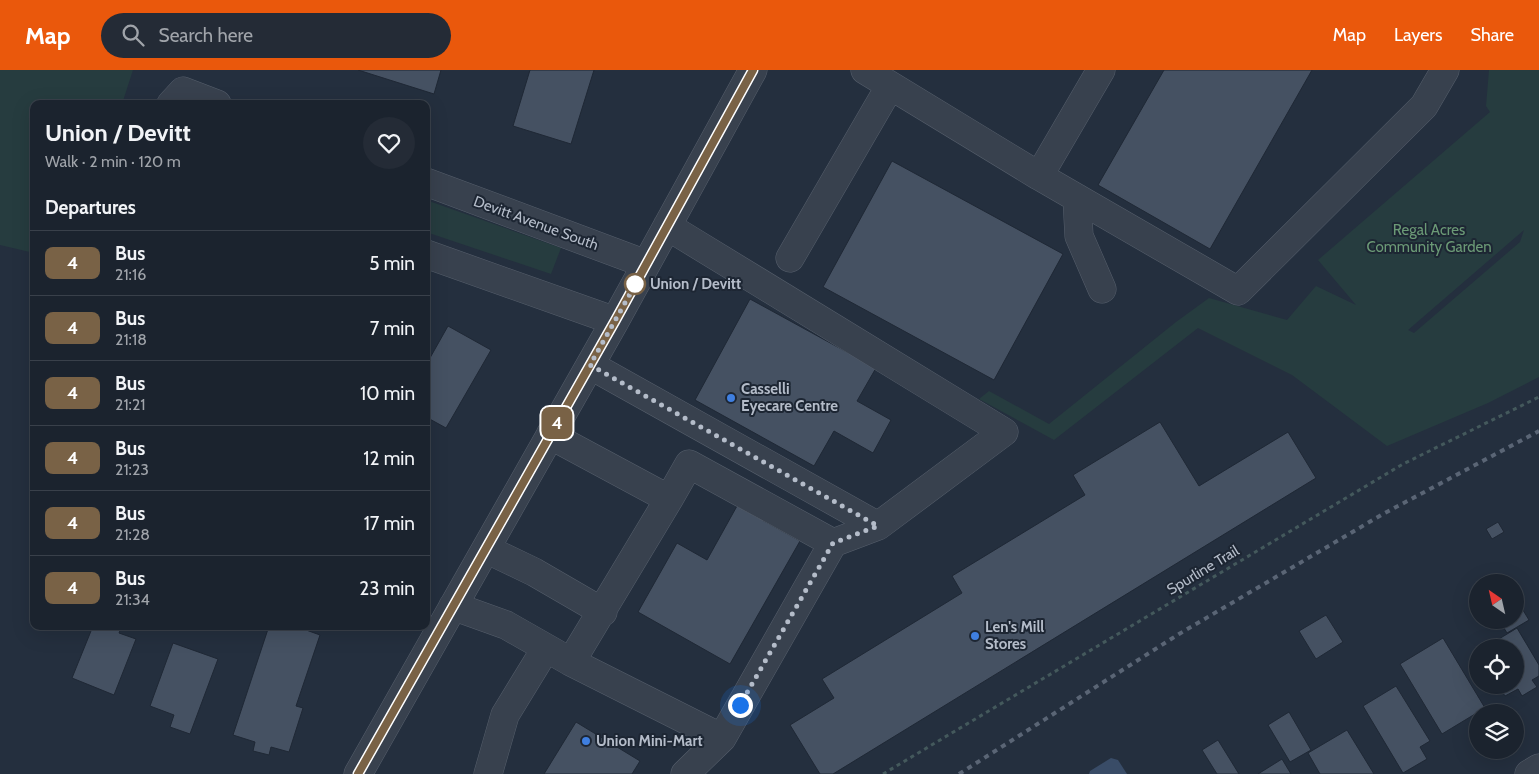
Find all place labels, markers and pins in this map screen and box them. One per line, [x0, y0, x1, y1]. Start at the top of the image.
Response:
marker: Union / Devitt [624, 273, 646, 295]
place label: Union / Devitt [650, 275, 741, 293]
place label: Casselli Eyecare Centre [741, 380, 838, 415]
marker: Casselli Eyecare Centre [725, 392, 737, 404]
place label: Len's Mill Stores [985, 618, 1044, 653]
marker: Len's Mill Stores [969, 630, 981, 642]
place label: Union Mini-Mart [596, 732, 703, 750]
marker: Union Mini-Mart [580, 735, 592, 747]

